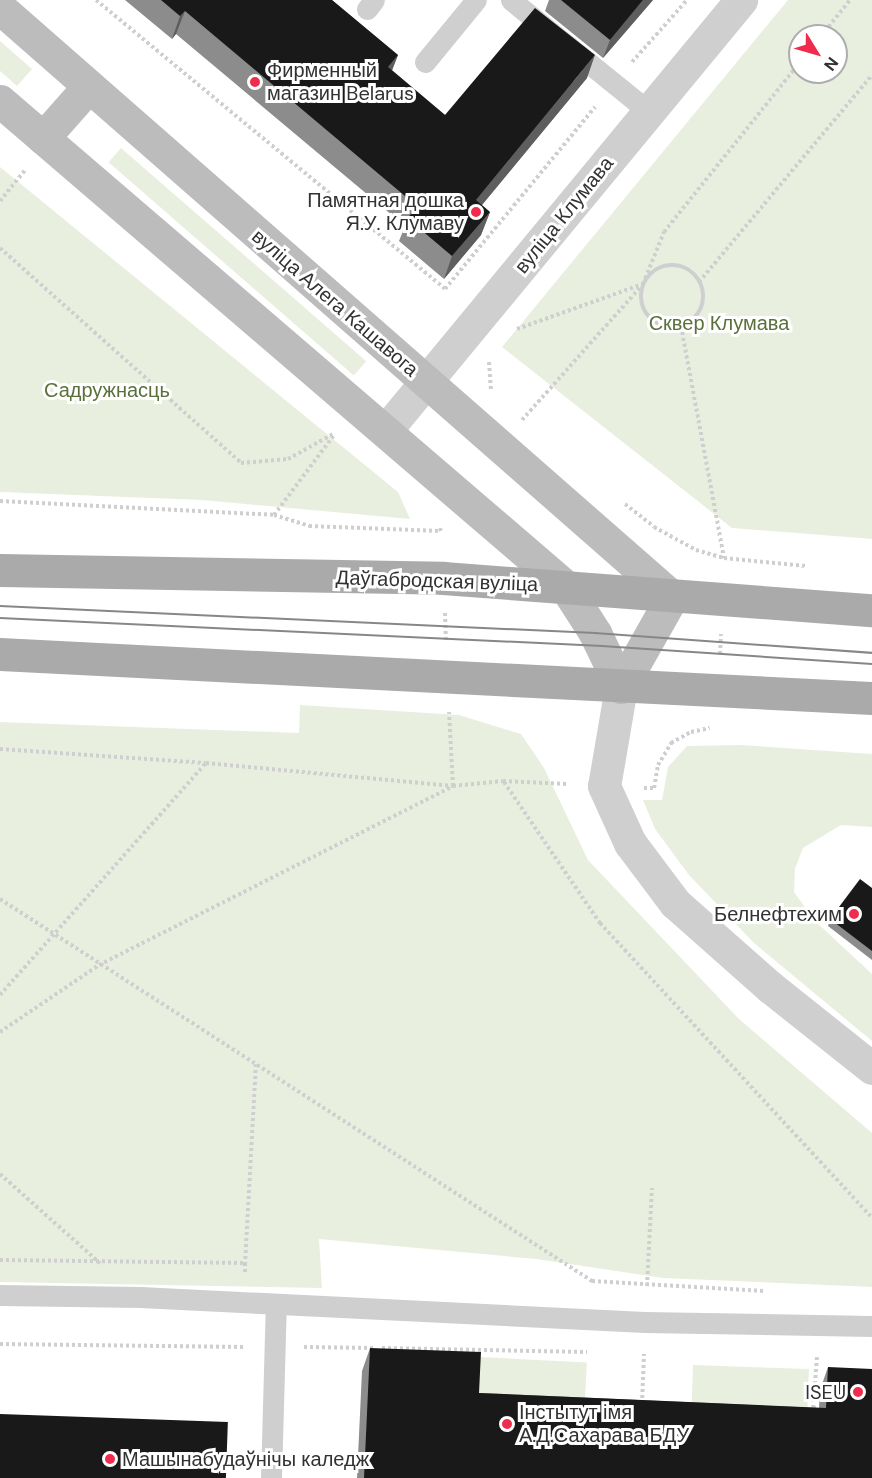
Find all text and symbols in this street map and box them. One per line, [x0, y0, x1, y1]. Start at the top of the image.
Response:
north arrow [788, 24, 848, 84]
text: N [819, 53, 843, 75]
place label: Фирменный магазин Belarus [267, 58, 414, 105]
marker: Фирменный магазин Belarus [248, 75, 262, 89]
street label: вуліца Клумава [510, 152, 618, 278]
place label: Памятная дошка Я.У. Клумаву [307, 189, 464, 236]
marker: Памятная дошка Я.У. Клумаву [469, 205, 483, 219]
street label: вуліца Алега Кашавога [247, 224, 423, 382]
park label: Сквер Клумава [649, 311, 789, 335]
park label: Садружнасць [44, 378, 170, 402]
street label: Даўгабродская вуліца [335, 565, 539, 597]
place label: Белнефтехим [714, 902, 842, 926]
marker: Белнефтехим [847, 907, 861, 921]
place label: ISEU [805, 1380, 846, 1404]
marker: ISEU [851, 1385, 865, 1399]
place label: Інстытут імя А.Д.Сахарава БДУ [519, 1400, 689, 1447]
marker: Інстытут імя А.Д.Сахарава БДУ [500, 1417, 514, 1431]
place label: Машынабудаўнічы каледж [122, 1447, 369, 1471]
marker: Машынабудаўнічы каледж [103, 1452, 117, 1466]

